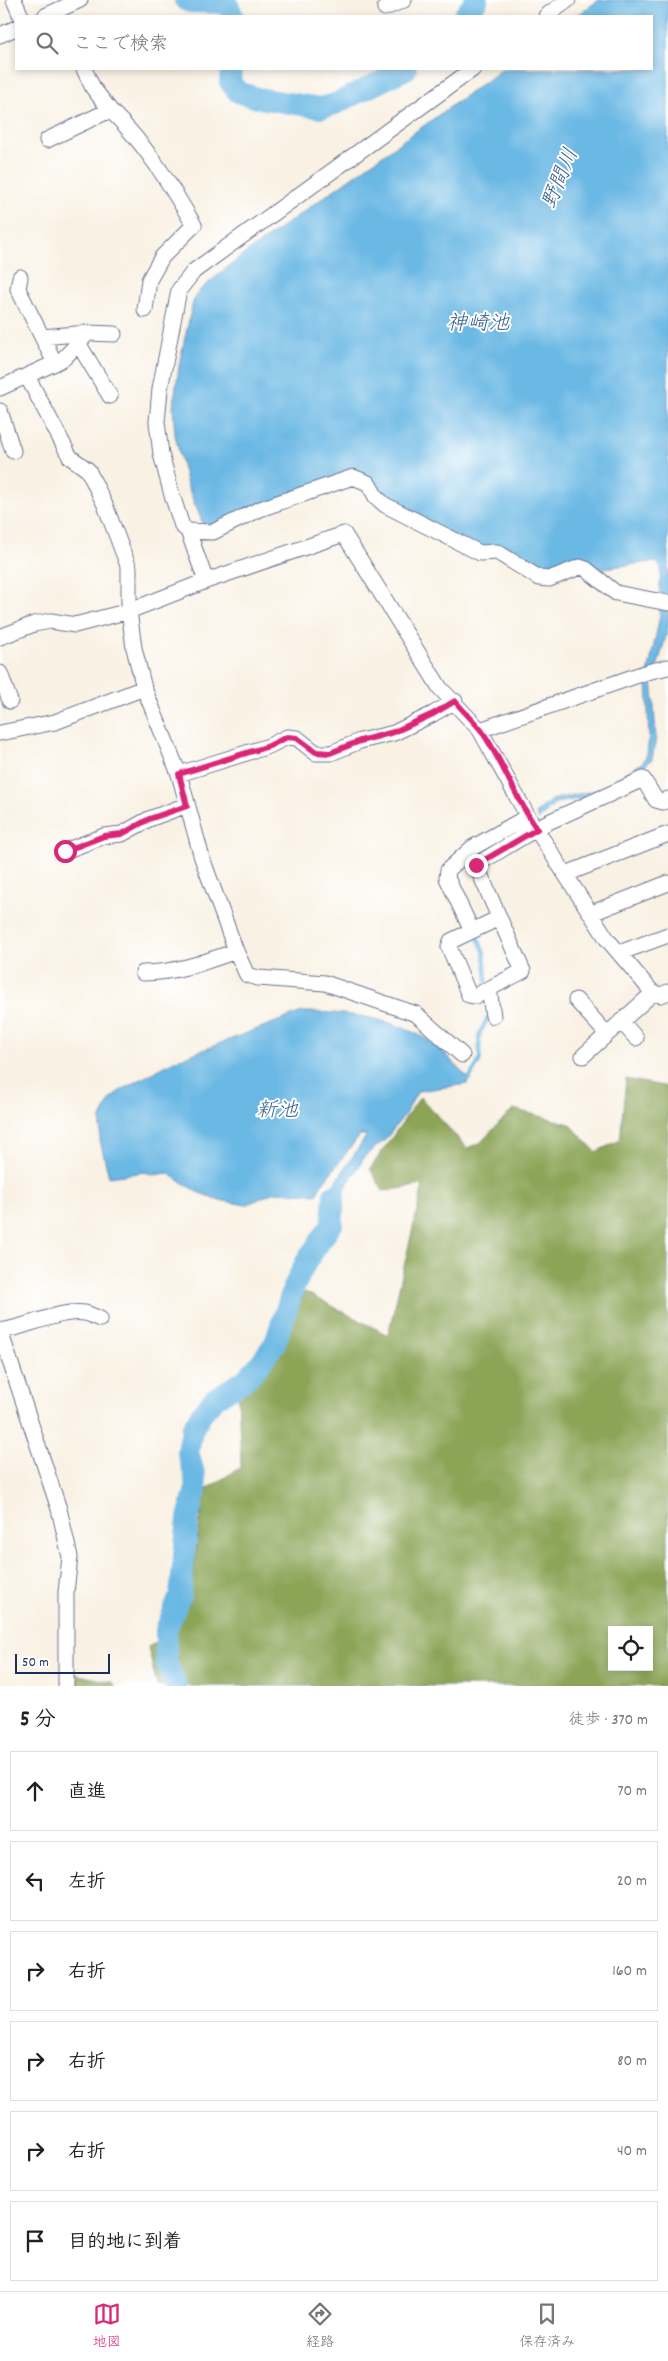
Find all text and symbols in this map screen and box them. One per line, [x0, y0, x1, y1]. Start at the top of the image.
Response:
search box [15, 15, 653, 70]
icon: search [33, 29, 61, 57]
text: ここで検索 [73, 32, 168, 59]
water label: 野間川 [536, 144, 588, 214]
water label: 神崎池 [447, 310, 510, 340]
route start [54, 840, 77, 863]
route end [465, 854, 488, 877]
water label: 新池 [256, 1097, 299, 1127]
map controls [608, 1626, 653, 1671]
button: locate [608, 1626, 653, 1671]
scale bar [15, 1651, 110, 1674]
text: 50 m [22, 1653, 49, 1673]
text: 5 分 [20, 1706, 56, 1736]
text: 徒歩 · 370 m [568, 1709, 648, 1732]
icon: ahead [21, 1777, 49, 1805]
text: 直進 [68, 1780, 106, 1807]
text: 70 m [617, 1780, 647, 1803]
icon: left [21, 1867, 49, 1895]
text: 左折 [68, 1870, 106, 1897]
text: 20 m [617, 1870, 647, 1893]
icon: right [21, 1957, 49, 1985]
text: 右折 [68, 1960, 106, 1987]
text: 160 m [612, 1960, 647, 1983]
icon: right [21, 2047, 49, 2075]
text: 右折 [68, 2050, 106, 2077]
text: 80 m [617, 2050, 647, 2073]
icon: right [21, 2137, 49, 2165]
text: 右折 [68, 2140, 106, 2167]
text: 40 m [617, 2140, 647, 2163]
icon: arrive [21, 2227, 49, 2255]
text: 目的地に到着 [68, 2230, 182, 2257]
tab: 地図 [93, 2300, 121, 2353]
tab: 経路 [306, 2300, 334, 2353]
tab: 保存済み [519, 2300, 575, 2353]

